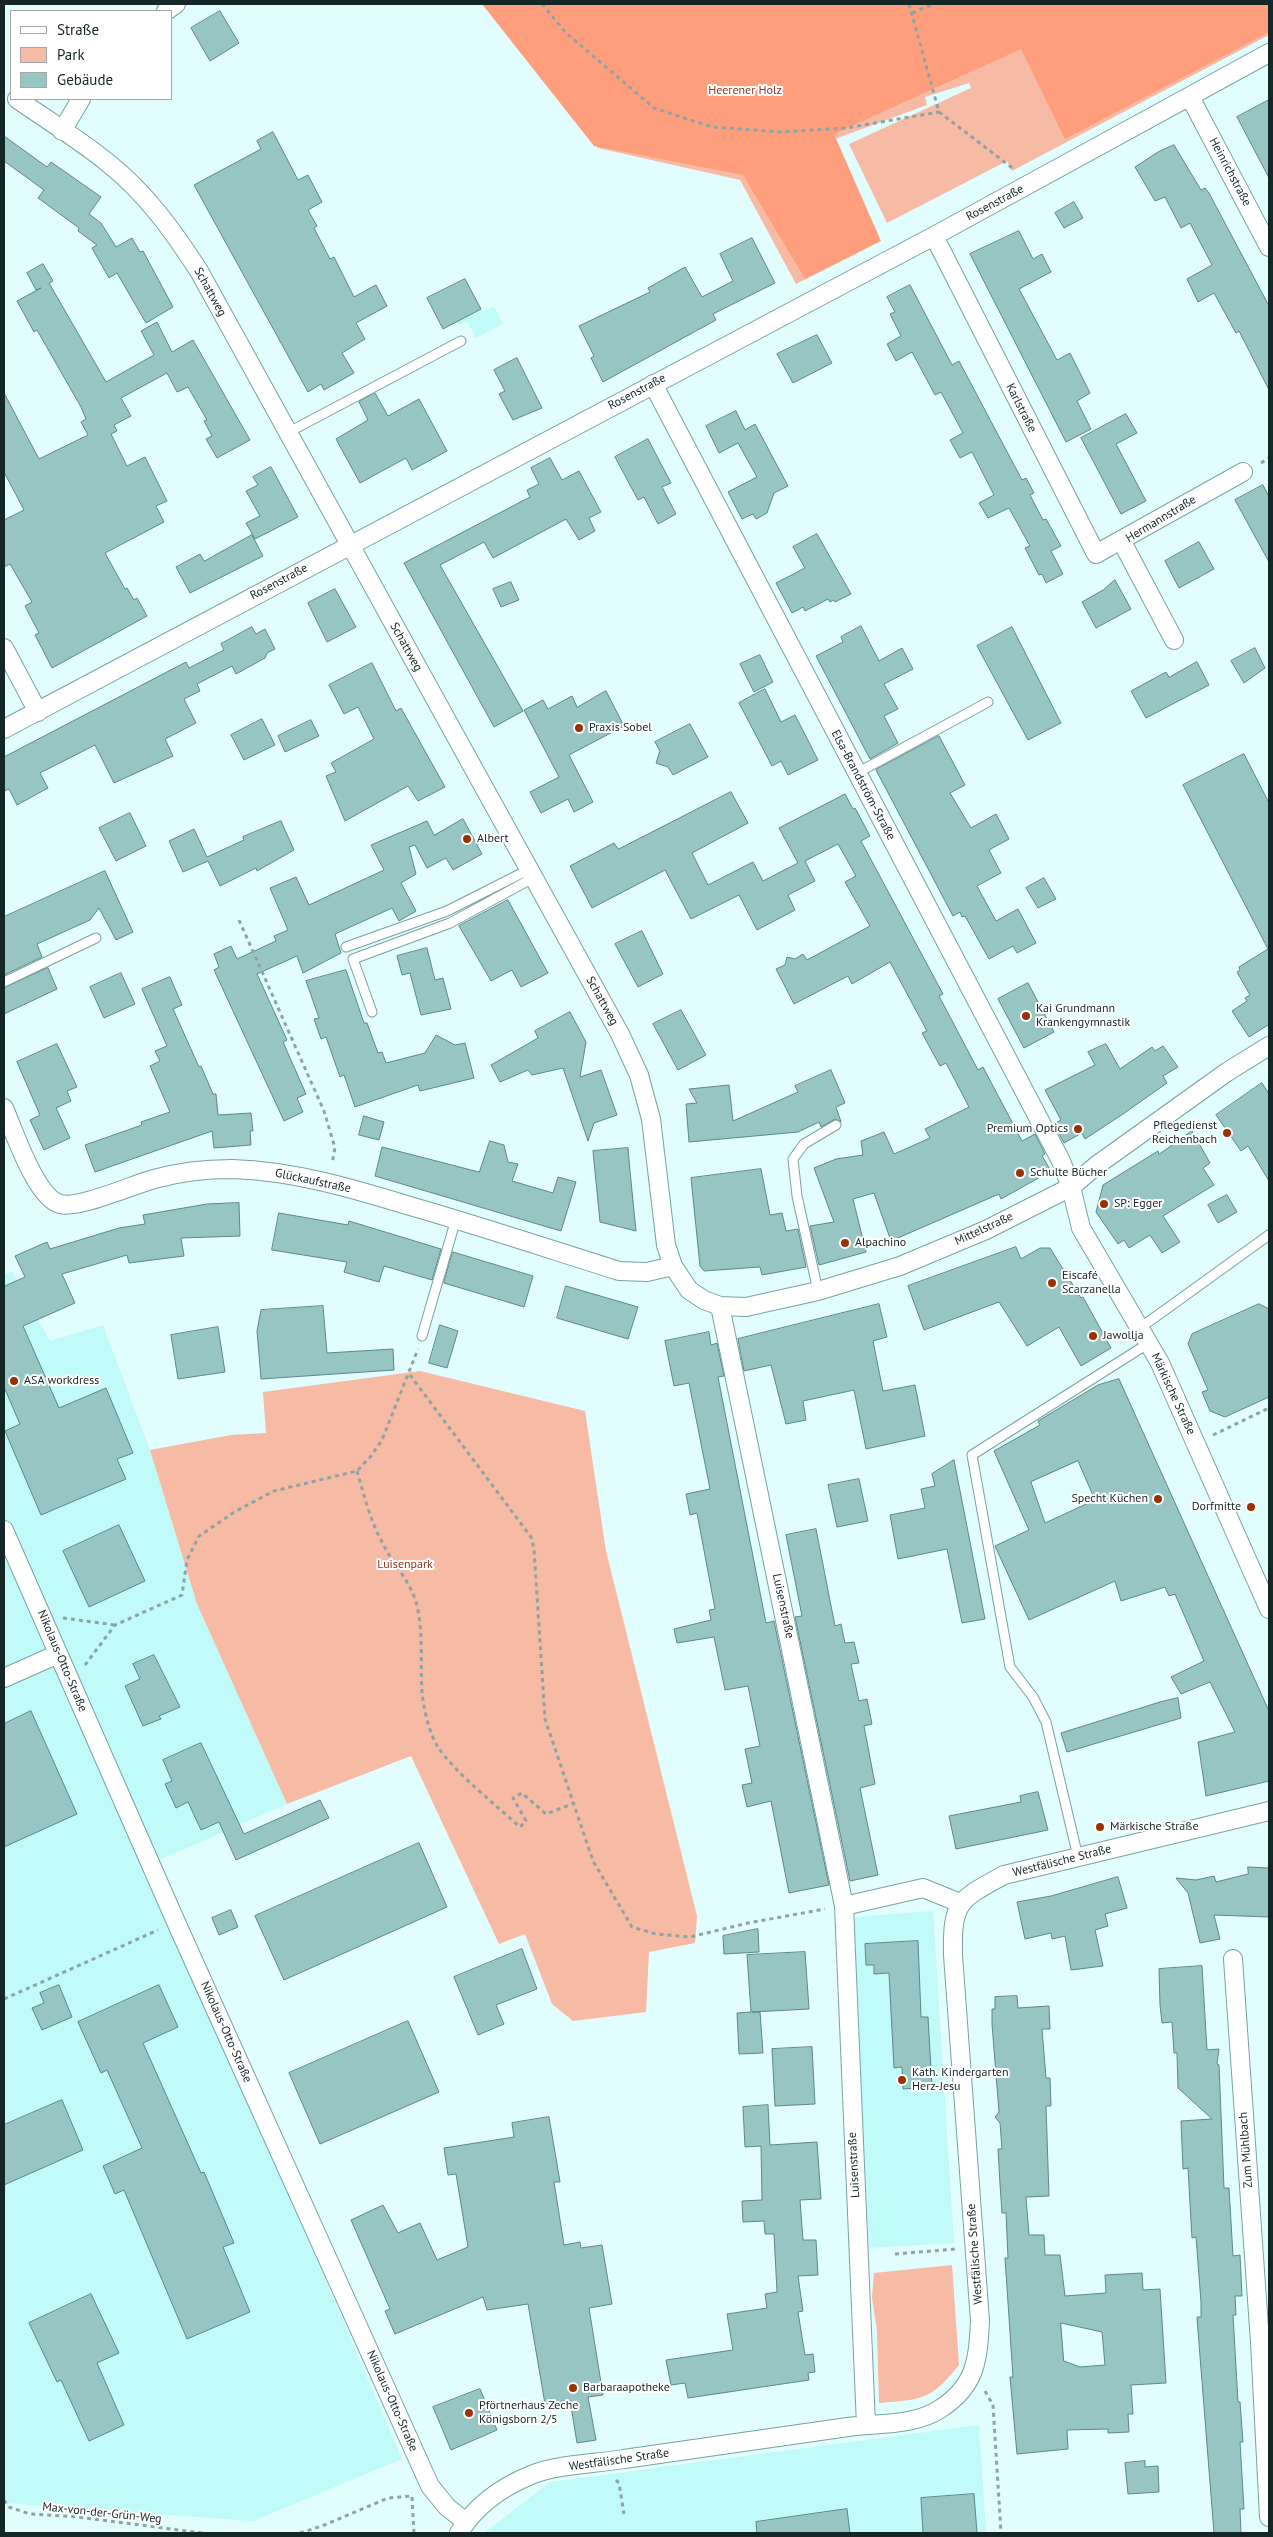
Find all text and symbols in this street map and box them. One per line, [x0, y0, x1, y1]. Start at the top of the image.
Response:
legend [10, 10, 172, 100]
text: Straße [57, 20, 99, 39]
text: Park [57, 45, 85, 64]
text: Gebäude [57, 70, 113, 89]
park label: Heerener Holz [708, 84, 782, 98]
street label: Heinrichstraße [1206, 135, 1254, 209]
street label: Rosenstraße [964, 182, 1026, 224]
street label: Schattweg [191, 265, 229, 319]
street label: Rosenstraße [606, 371, 668, 413]
street label: Karlstraße [1003, 381, 1039, 435]
street label: Hermannstraße [1123, 492, 1199, 546]
street label: Rosenstraße [248, 561, 310, 603]
street label: Schattweg [387, 620, 425, 674]
place label: Praxis Sobel [589, 721, 652, 735]
marker: Praxis Sobel [573, 722, 585, 734]
street label: Elsa-Brandström-Straße [828, 727, 898, 843]
place label: Albert [477, 832, 509, 846]
marker: Albert [461, 833, 473, 845]
street label: Schattweg [583, 974, 621, 1028]
place label: Kai Grundmann Krankengymnastik [1036, 1002, 1130, 1030]
marker: Kai Grundmann Krankengymnastik [1020, 1010, 1032, 1022]
place label: Pflegedienst Reichenbach [1152, 1119, 1217, 1147]
place label: Premium Optics [987, 1122, 1068, 1136]
marker: Premium Optics [1072, 1123, 1084, 1135]
marker: Pflegedienst Reichenbach [1221, 1127, 1233, 1139]
street label: Glückaufstraße [274, 1166, 352, 1196]
place label: Schulte Bücher [1030, 1166, 1107, 1180]
marker: Schulte Bücher [1014, 1167, 1026, 1179]
place label: SP: Egger [1114, 1197, 1162, 1211]
marker: SP: Egger [1098, 1198, 1110, 1210]
street label: Mittelstraße [953, 1209, 1015, 1249]
place label: Alpachino [855, 1236, 906, 1250]
marker: Alpachino [839, 1237, 851, 1249]
place label: Eiscafé Scarzanella [1062, 1269, 1121, 1297]
marker: Eiscafé Scarzanella [1046, 1277, 1058, 1289]
place label: Jawollja [1103, 1329, 1144, 1343]
marker: Jawollja [1087, 1330, 1099, 1342]
street label: Märkische Straße [1148, 1351, 1198, 1437]
place label: ASA workdress [24, 1374, 99, 1388]
marker: ASA workdress [8, 1375, 20, 1387]
place label: Specht Küchen [1072, 1492, 1148, 1506]
marker: Specht Küchen [1152, 1493, 1164, 1505]
place label: Dorfmitte [1192, 1500, 1241, 1514]
marker: Dorfmitte [1245, 1501, 1257, 1513]
park label: Luisenpark [377, 1558, 433, 1572]
street label: Luisenstraße [769, 1572, 797, 1640]
street label: Nikolaus-Otto-Straße [34, 1608, 90, 1714]
place label: Märkische Straße [1110, 1820, 1198, 1834]
marker: Märkische Straße [1094, 1821, 1106, 1833]
street label: Westfälische Straße [1011, 1842, 1113, 1880]
street label: Nikolaus-Otto-Straße [197, 1979, 255, 2085]
place label: Kath. Kindergarten Herz-Jesu [912, 2066, 1009, 2094]
marker: Kath. Kindergarten Herz-Jesu [896, 2074, 908, 2086]
street label: Zum Mühlbach [1236, 2112, 1256, 2188]
street label: Luisenstraße [845, 2132, 863, 2198]
street label: Westfälische Straße [964, 2203, 986, 2305]
street label: Nikolaus-Otto-Straße [363, 2348, 421, 2454]
place label: Barbaraapotheke [583, 2381, 670, 2395]
marker: Barbaraapotheke [567, 2382, 579, 2394]
place label: Pförtnerhaus Zeche Königsborn 2/5 [479, 2399, 578, 2427]
marker: Pförtnerhaus Zeche Königsborn 2/5 [463, 2407, 475, 2419]
street label: Westfälische Straße [568, 2446, 670, 2474]
street label: Max-von-der-Grün-Weg [42, 2500, 162, 2526]

